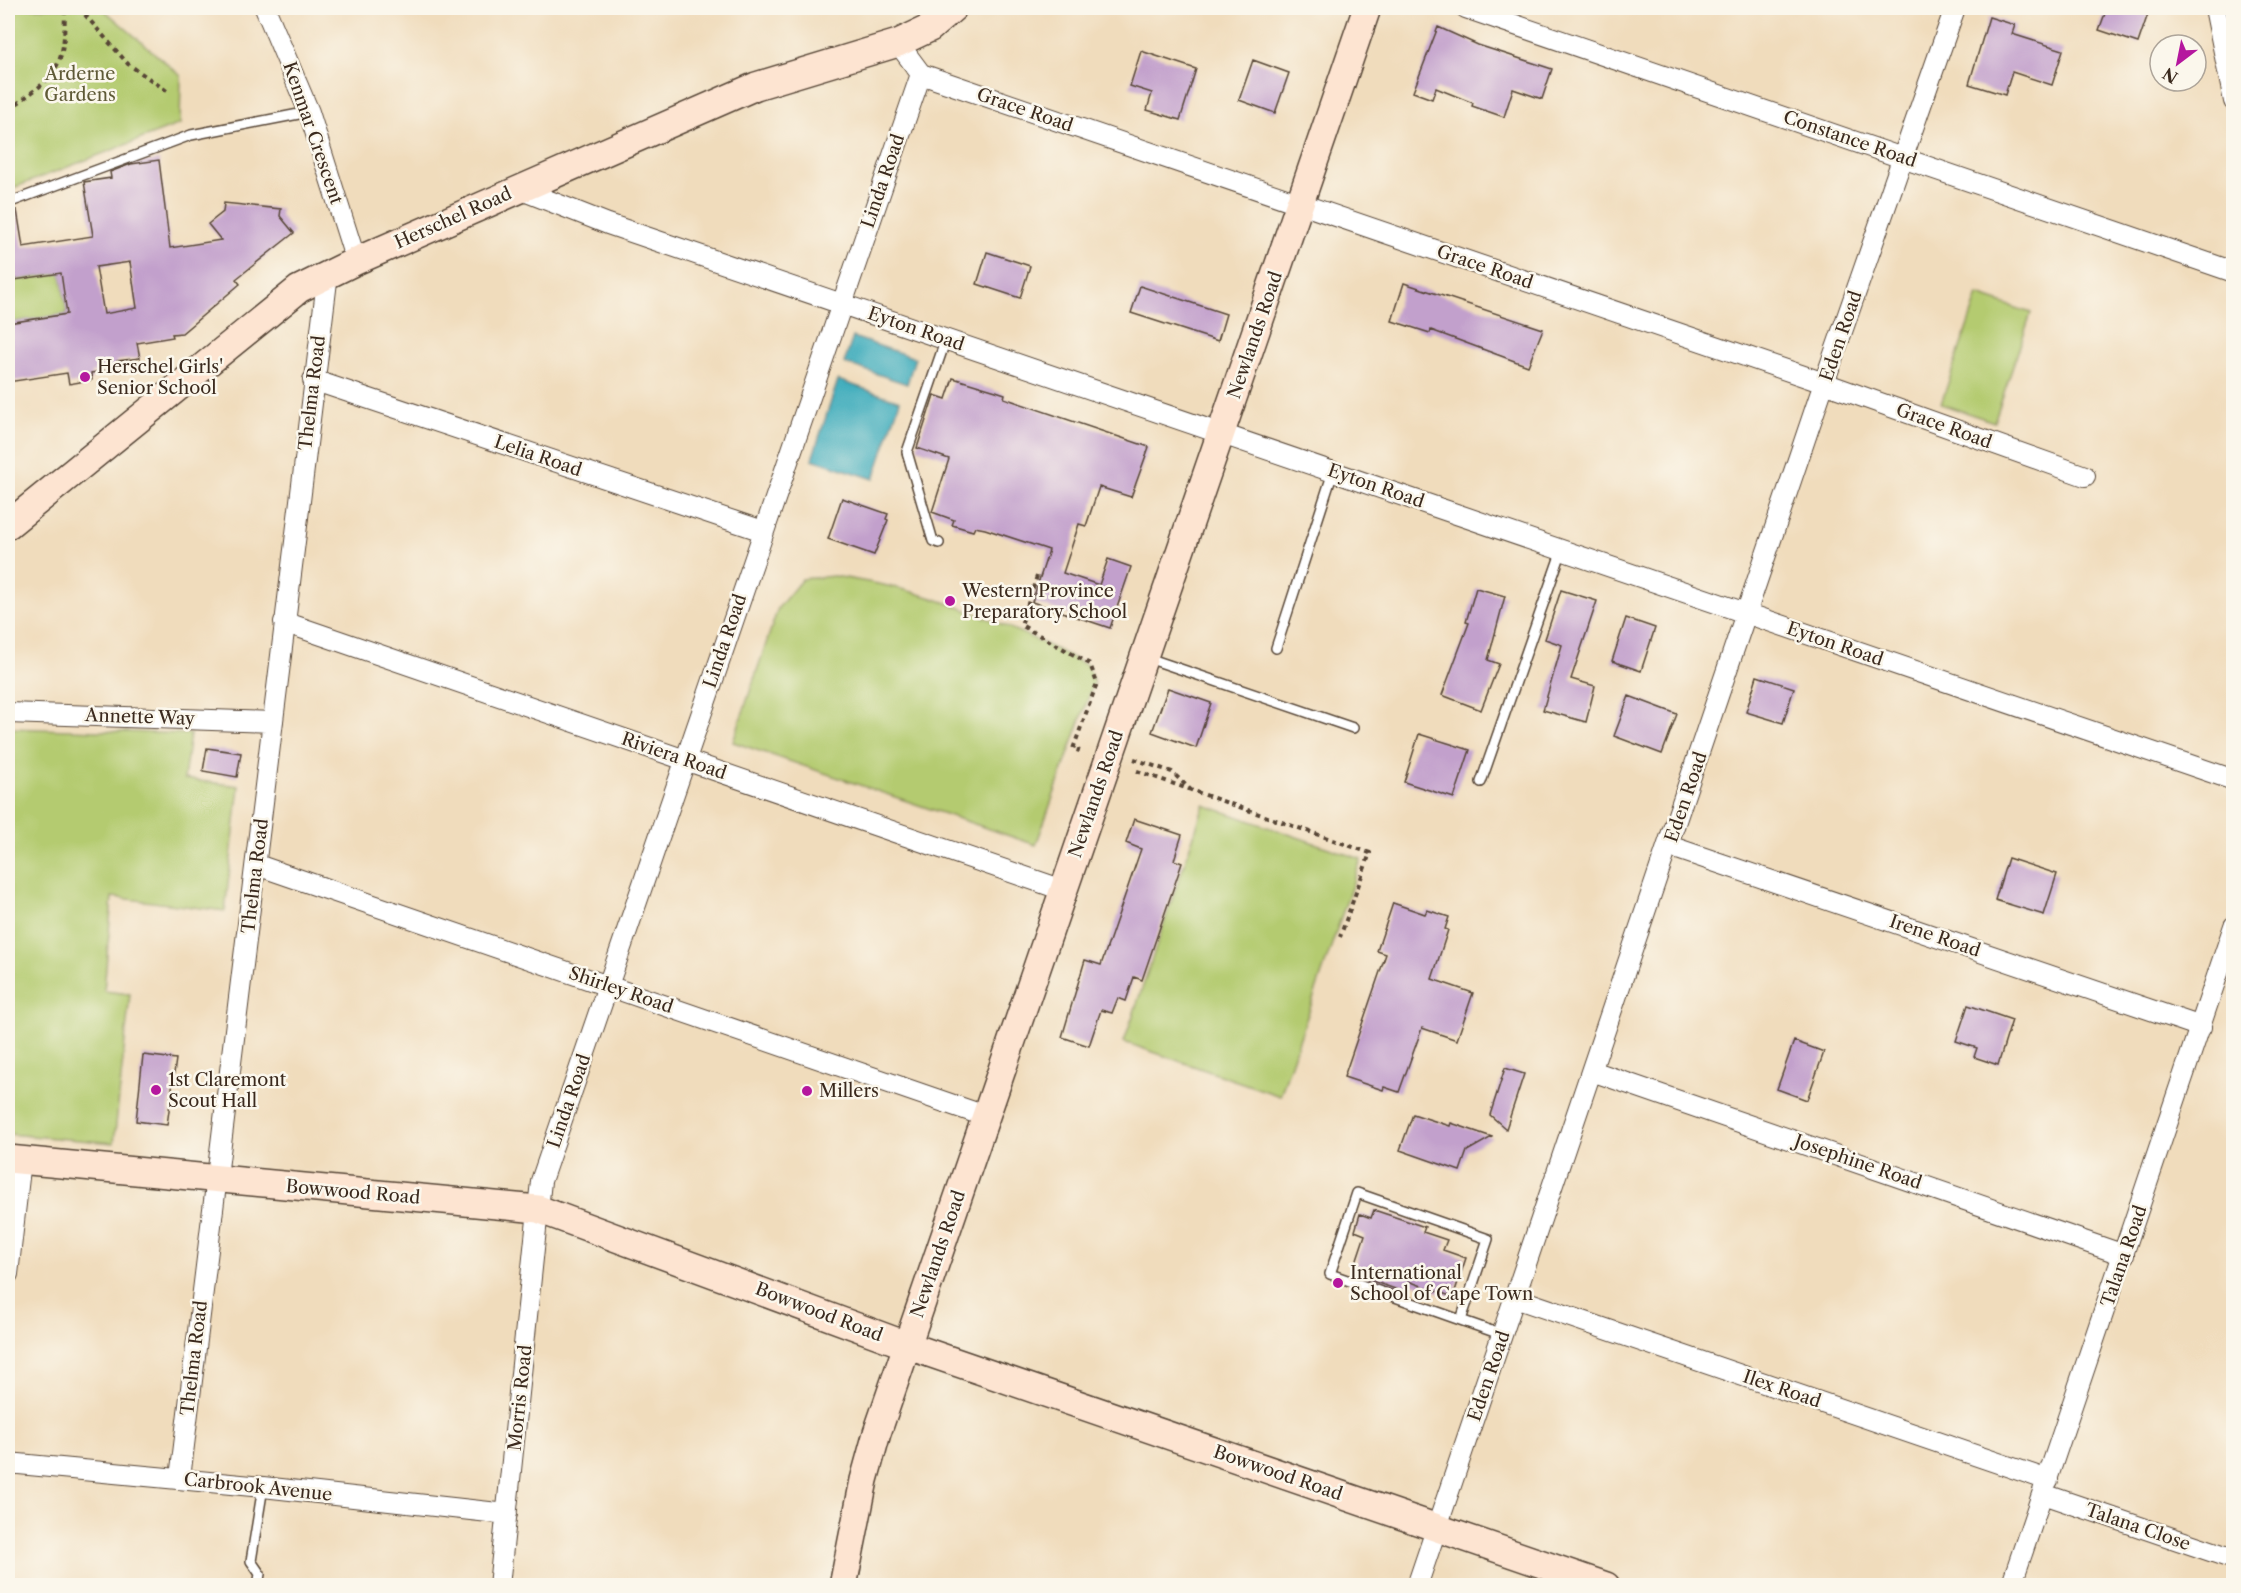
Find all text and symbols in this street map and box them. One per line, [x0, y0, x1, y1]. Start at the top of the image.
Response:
north arrow [2148, 33, 2208, 93]
street label: Kenmar Crescent [278, 59, 348, 208]
park label: Arderne Gardens [44, 63, 116, 106]
text: N [2159, 64, 2181, 88]
street label: Grace Road [974, 83, 1076, 137]
street label: Constance Road [1780, 106, 1920, 172]
street label: Linda Road [857, 131, 909, 231]
street label: Herschel Road [391, 182, 515, 254]
street label: Grace Road [1434, 240, 1536, 294]
street label: Newlands Road [1223, 268, 1287, 402]
street label: Eden Road [1815, 288, 1867, 384]
street label: Eyton Road [865, 302, 967, 356]
street label: Thelma Road [294, 334, 330, 452]
place label: Herschel Girls' Senior School [97, 356, 223, 399]
marker: Herschel Girls' Senior School [78, 370, 92, 384]
street label: Grace Road [1893, 399, 1995, 454]
street label: Lelia Road [491, 431, 585, 481]
street label: Eyton Road [1325, 459, 1427, 513]
place label: Western Province Preparatory School [961, 580, 1127, 623]
street label: Linda Road [699, 591, 751, 691]
marker: Western Province Preparatory School [943, 594, 957, 608]
street label: Eyton Road [1784, 617, 1886, 671]
street label: Annette Way [84, 704, 196, 730]
street label: Newlands Road [1064, 727, 1128, 861]
street label: Riviera Road [618, 728, 730, 784]
street label: Eden Road [1660, 749, 1712, 845]
street label: Thelma Road [237, 817, 273, 935]
street label: Irene Road [1887, 910, 1983, 962]
street label: Shirley Road [566, 962, 676, 1018]
street label: Linda Road [543, 1051, 595, 1151]
place label: 1st Claremont Scout Hall [168, 1069, 287, 1112]
place label: Millers [819, 1080, 879, 1102]
marker: 1st Claremont Scout Hall [149, 1083, 163, 1097]
marker: Millers [800, 1084, 814, 1098]
street label: Josephine Road [1788, 1129, 1925, 1194]
street label: Bowwood Road [285, 1175, 421, 1209]
street label: Newlands Road [906, 1187, 970, 1321]
street label: Talana Road [2096, 1202, 2152, 1310]
place label: International School of Cape Town [1350, 1262, 1533, 1305]
marker: International School of Cape Town [1331, 1276, 1345, 1290]
street label: Bowwood Road [752, 1278, 886, 1346]
street label: Thelma Road [176, 1299, 212, 1417]
street label: Eden Road [1463, 1328, 1515, 1424]
street label: Morris Road [503, 1344, 537, 1452]
street label: Ilex Road [1740, 1365, 1824, 1413]
street label: Bowwood Road [1211, 1441, 1345, 1505]
street label: Carbrook Avenue [183, 1468, 333, 1506]
street label: Talana Close [2083, 1499, 2193, 1555]

